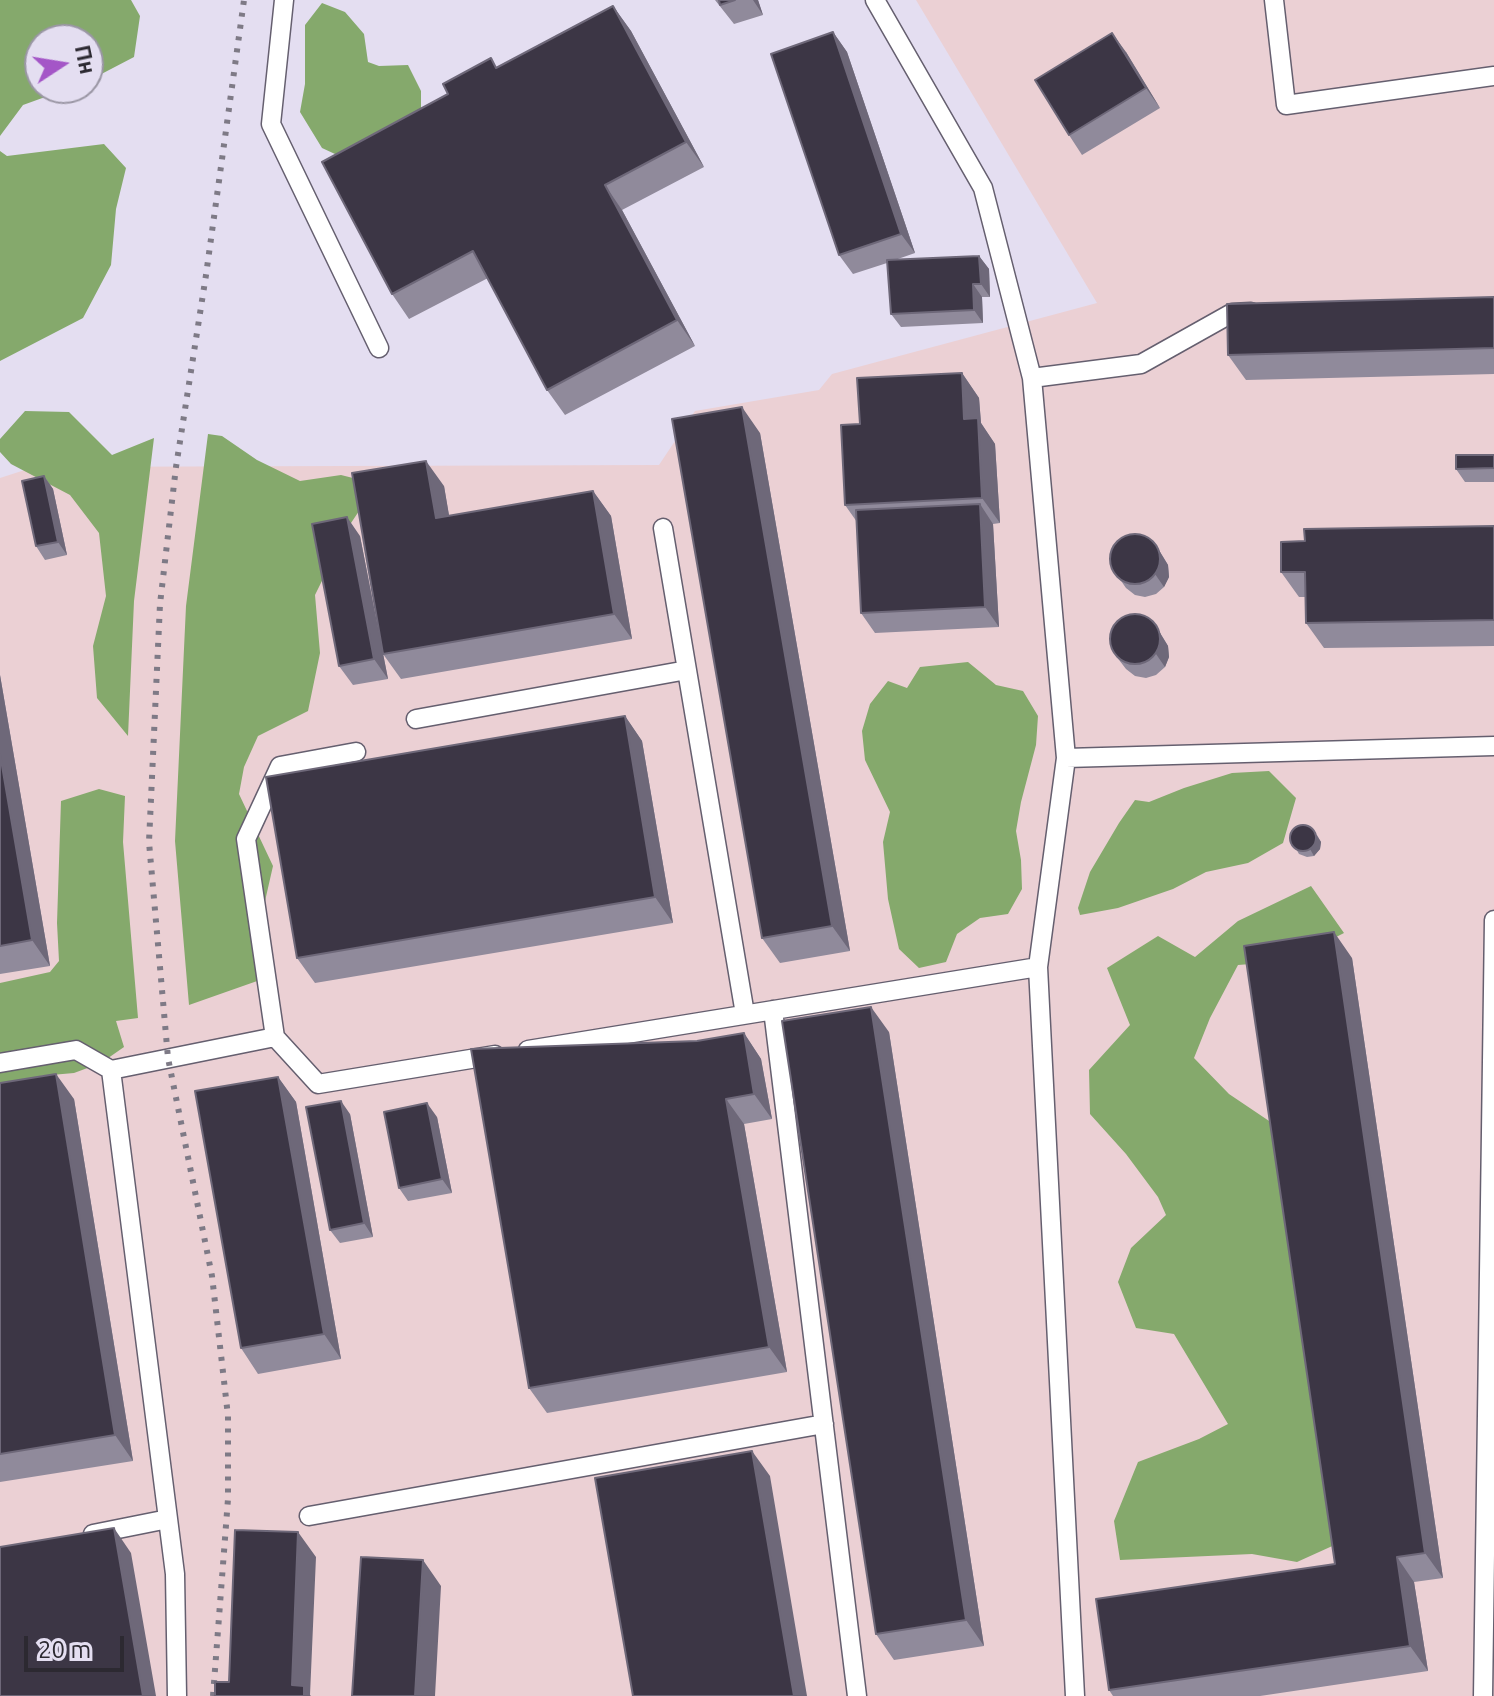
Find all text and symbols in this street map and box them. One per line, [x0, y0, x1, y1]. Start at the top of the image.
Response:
north arrow [24, 24, 104, 104]
text: Пн [71, 43, 101, 76]
scale bar [28, 1620, 128, 1670]
text: 20 m [38, 1636, 91, 1663]

